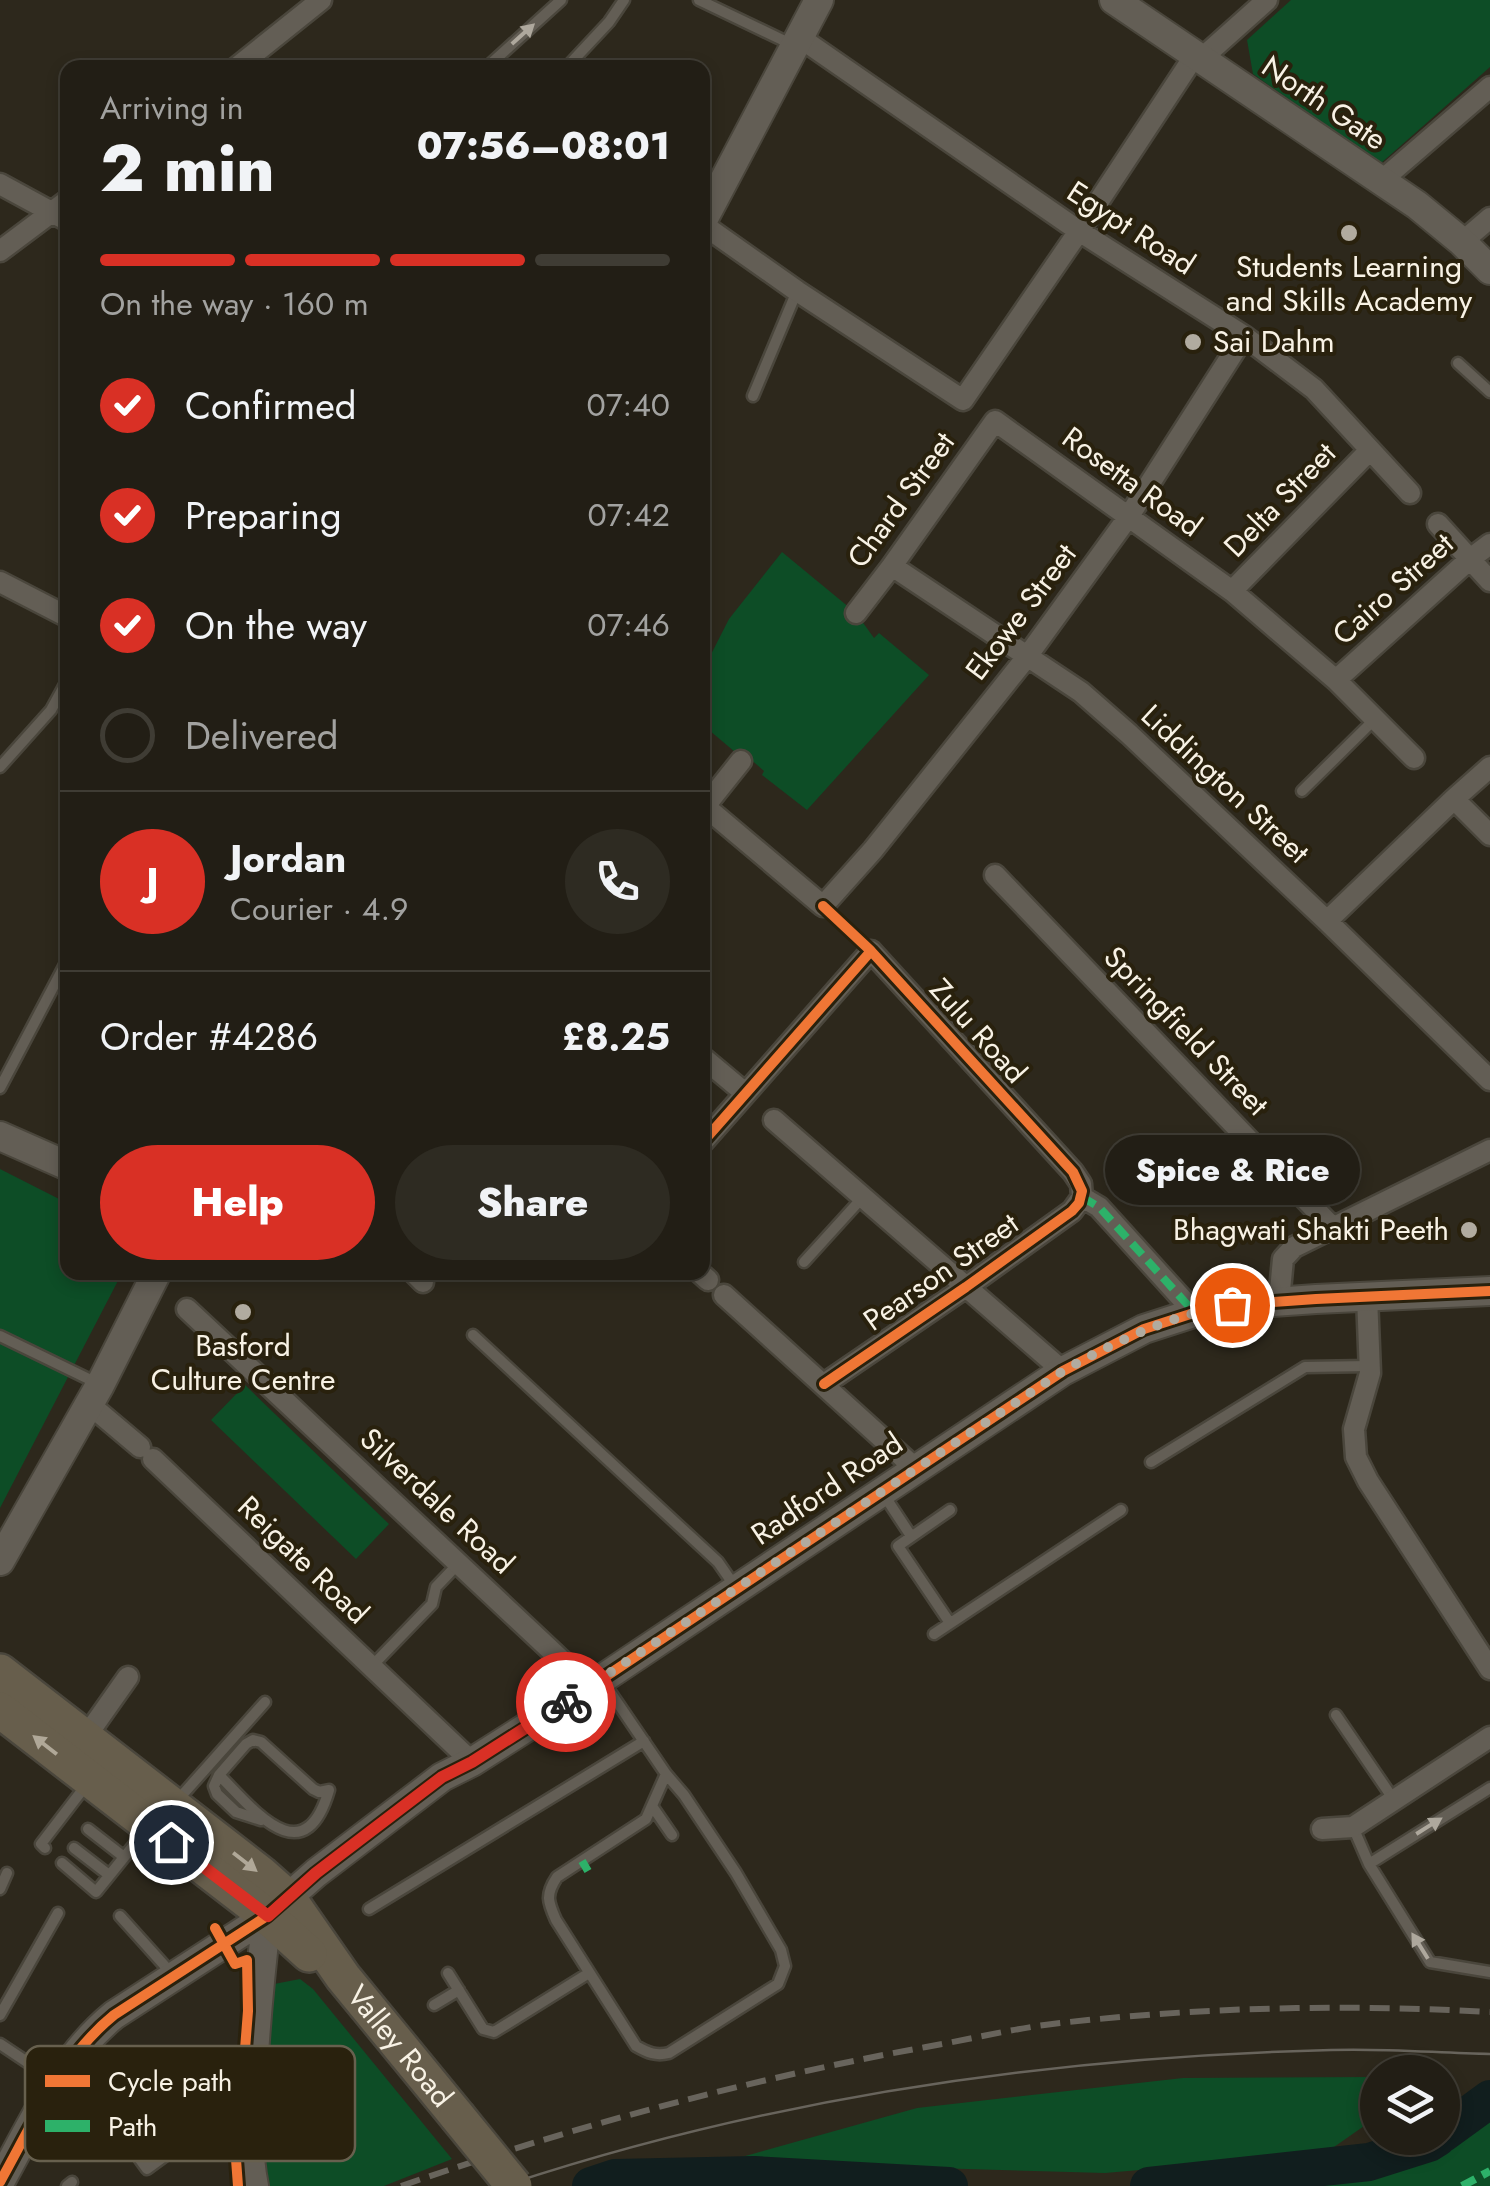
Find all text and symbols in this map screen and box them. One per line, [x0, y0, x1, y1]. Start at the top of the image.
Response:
one-way arrow [510, 23, 535, 45]
street label: North Gate [1253, 45, 1395, 160]
text: Arriving in [100, 85, 244, 131]
text: 07:56–08:01 [417, 118, 670, 173]
text: 2 min [100, 121, 275, 215]
street label: Egypt Road [1059, 170, 1204, 285]
marker: Students Learning and Skills Academy [1338, 222, 1360, 244]
place label: Students Learning and Skills Academy [1226, 245, 1473, 322]
text: On the way · 160 m [100, 281, 369, 327]
place label: Sai Dahm [1213, 320, 1335, 363]
marker: Sai Dahm [1182, 331, 1204, 353]
icon: check [100, 378, 155, 433]
text: Confirmed [185, 378, 356, 433]
text: 07:40 [587, 382, 670, 428]
street label: Rosetta Road [1054, 416, 1211, 547]
street label: Chard Street [837, 422, 965, 577]
street label: Delta Street [1214, 432, 1346, 567]
icon: check [100, 488, 155, 543]
text: Preparing [185, 488, 342, 543]
text: 07:42 [588, 492, 670, 538]
street label: Cairo Street [1323, 522, 1463, 655]
street label: Ekowe Street [955, 534, 1087, 689]
icon: check [100, 598, 155, 653]
text: On the way [185, 598, 367, 653]
text: 07:46 [587, 602, 670, 648]
street label: Liddington Street [1132, 694, 1320, 874]
text: Delivered [185, 708, 338, 763]
button: phone [565, 829, 670, 934]
text: Jordan [230, 831, 346, 886]
text: J [146, 854, 159, 909]
text: Courier · 4.9 [230, 886, 408, 932]
street label: Springfield Street [1094, 936, 1279, 1126]
street label: Zulu Road [920, 969, 1037, 1092]
text: Order #4286 [100, 1009, 318, 1064]
text: £8.25 [562, 1009, 670, 1064]
callout: Spice & Rice [1104, 1135, 1360, 1205]
button: Help [100, 1145, 375, 1260]
button: Share [395, 1145, 670, 1260]
text: Spice & Rice [1135, 1147, 1330, 1193]
street label: Pearson Street [854, 1202, 1028, 1341]
place label: Bhagwati Shakti Peeth [1173, 1208, 1449, 1251]
marker: Bhagwati Shakti Peeth [1458, 1219, 1480, 1241]
pin [1190, 1263, 1275, 1348]
icon: bag [1205, 1278, 1260, 1333]
marker: Basford Culture Centre [232, 1301, 254, 1323]
place label: Basford Culture Centre [151, 1324, 335, 1401]
street label: Silverdale Road [351, 1418, 524, 1584]
street label: Radford Road [742, 1422, 911, 1555]
street label: Reigate Road [228, 1486, 379, 1633]
courier [516, 1652, 616, 1752]
icon: bike [539, 1675, 594, 1730]
one-way arrow [32, 1735, 58, 1756]
pin [129, 1800, 214, 1885]
icon: home [144, 1815, 199, 1870]
one-way arrow [1416, 1817, 1443, 1836]
one-way arrow [232, 1851, 258, 1872]
one-way arrow [1412, 1932, 1430, 1960]
street label: Valley Road [337, 1975, 463, 2116]
legend [25, 2046, 355, 2161]
map controls [1360, 2055, 1460, 2155]
button: layers [1360, 2055, 1460, 2155]
text: Cycle path [108, 2061, 233, 2102]
text: Path [108, 2106, 157, 2147]

